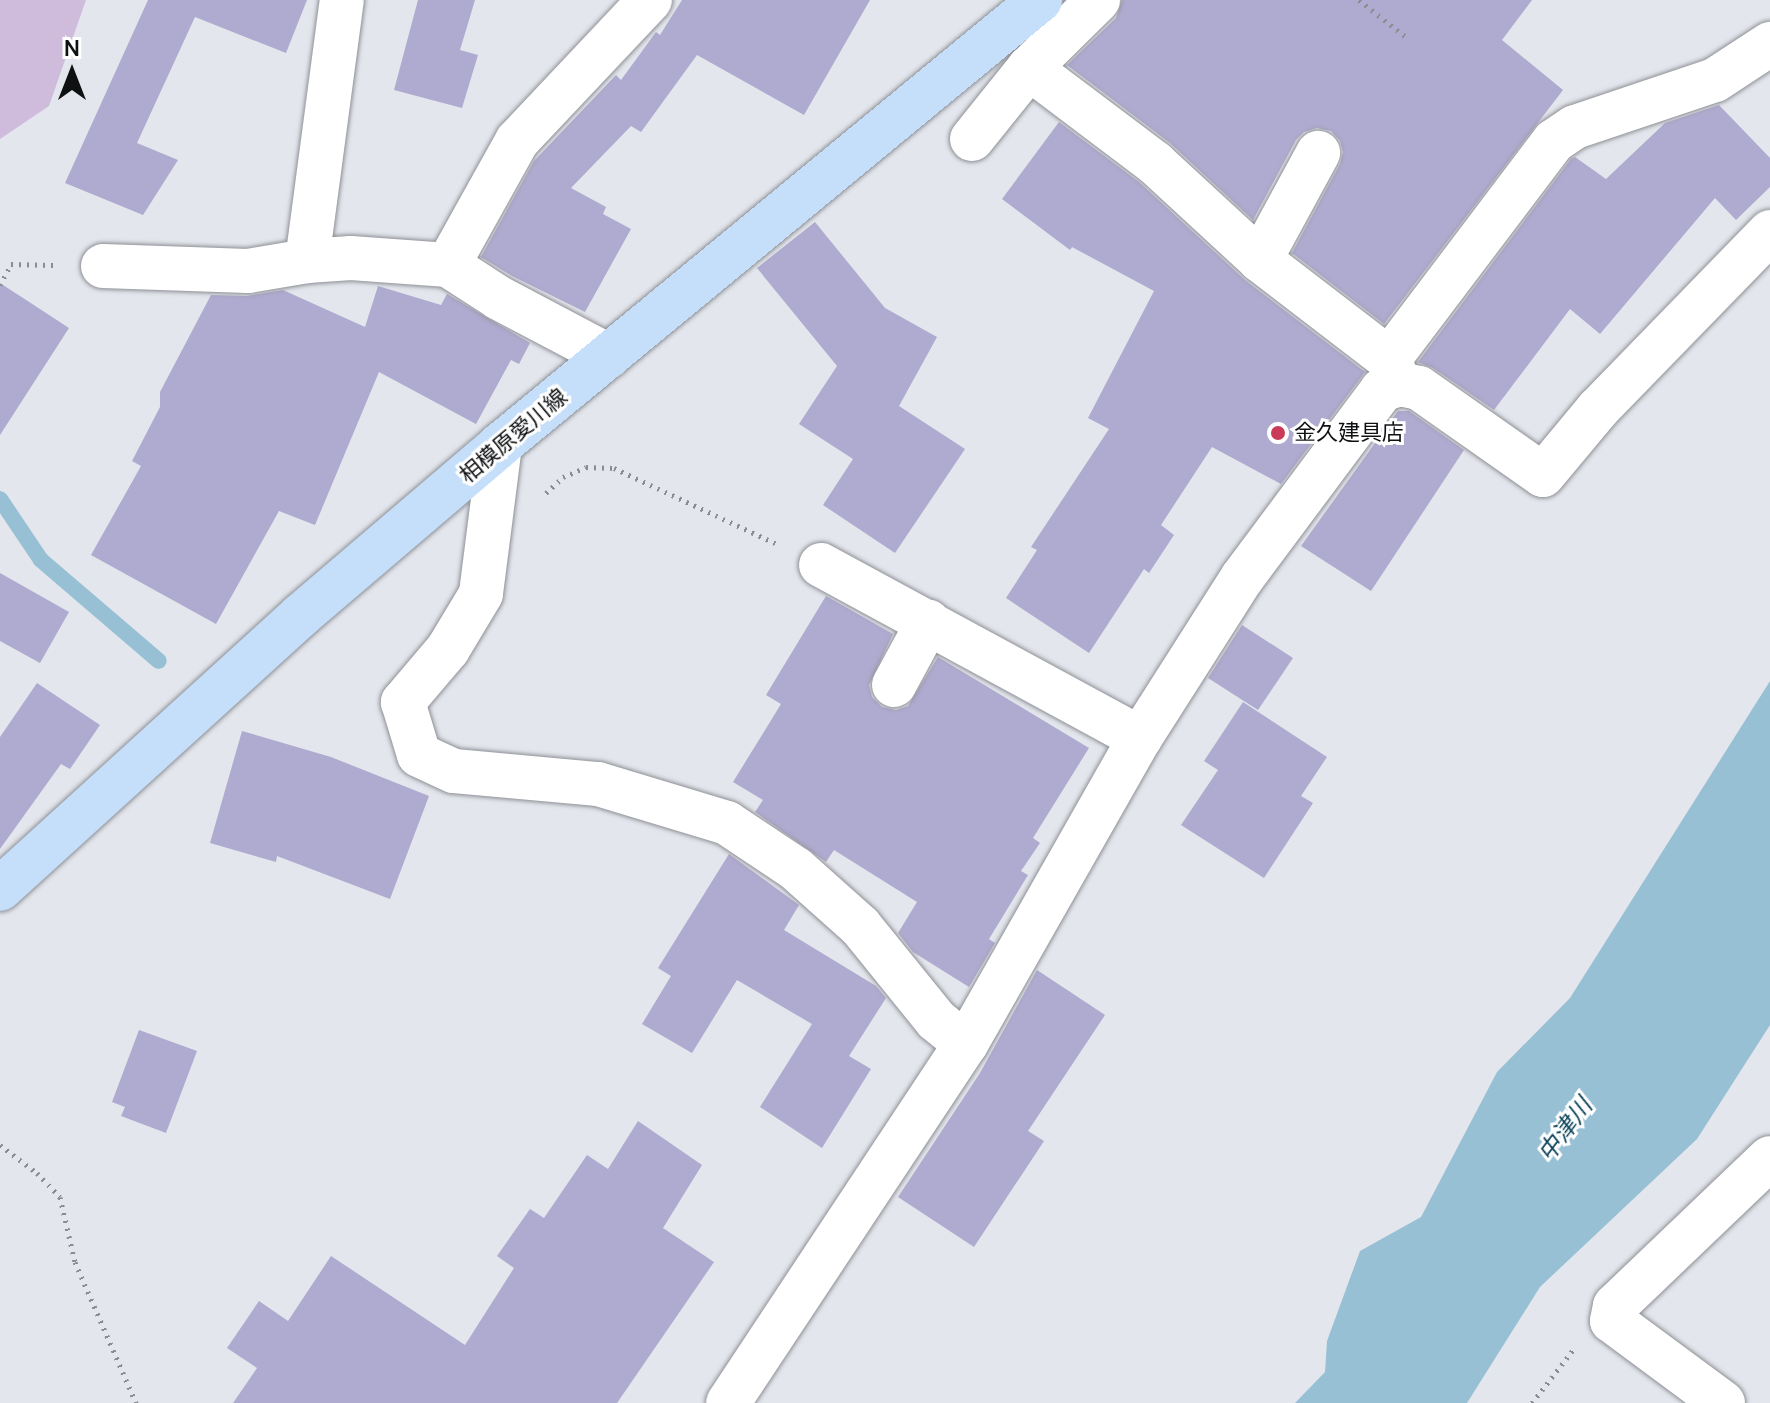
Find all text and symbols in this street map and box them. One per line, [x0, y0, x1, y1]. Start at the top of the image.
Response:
north arrow [32, 32, 112, 112]
text: N [64, 33, 80, 63]
street label: 相模原愛川線 [454, 383, 572, 489]
place label: 金久建具店 [1294, 420, 1404, 446]
marker: 金久建具店 [1269, 424, 1287, 442]
water label: 中津川 [1531, 1092, 1597, 1166]

